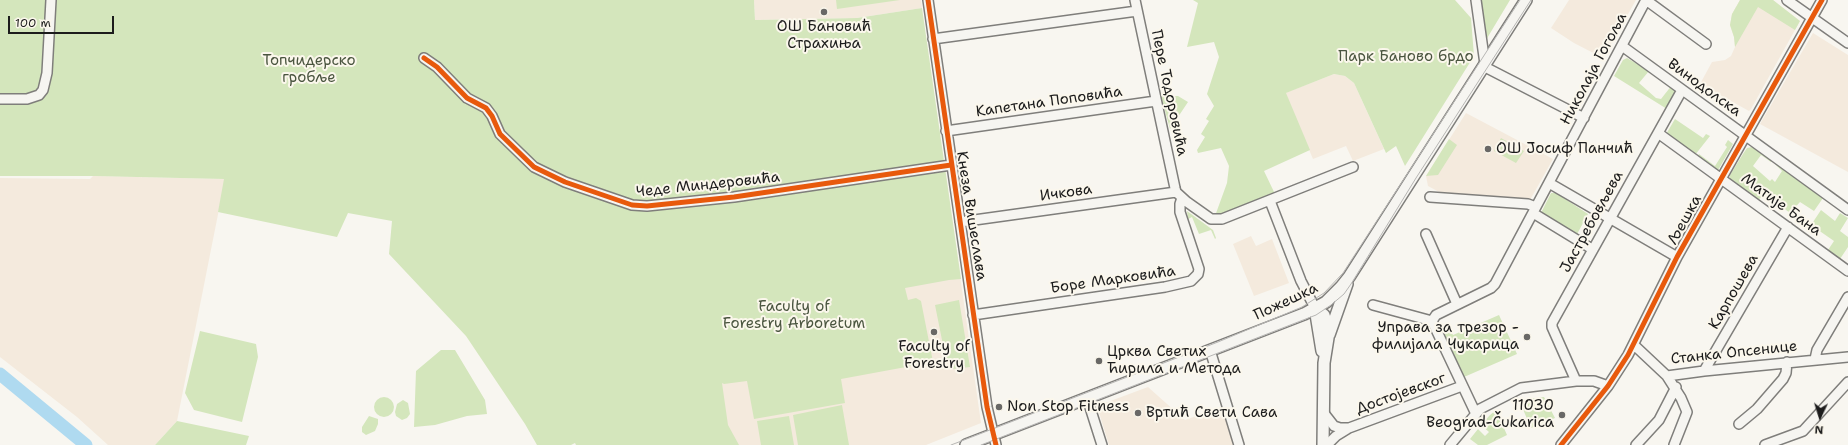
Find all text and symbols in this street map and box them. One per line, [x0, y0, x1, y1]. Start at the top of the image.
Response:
marker: ОШ Бановић Страхиња [819, 7, 829, 17]
scale bar [10, 8, 116, 34]
street label: Николаја Гогоља [1557, 10, 1631, 128]
text: 100 m [15, 15, 51, 31]
place label: ОШ Бановић Страхиња [777, 18, 871, 53]
street label: Пере Тодоровића [1147, 28, 1191, 158]
park label: Парк Баново брдо [1338, 48, 1474, 66]
park label: Топчидерско гробље [263, 52, 355, 87]
street label: Винодолска [1664, 55, 1744, 121]
street label: Капетана Поповића [975, 83, 1123, 121]
place label: ОШ Јосиф Панчић [1496, 140, 1633, 158]
marker: ОШ Јосиф Панчић [1483, 144, 1493, 154]
street label: Кнеза Вишеслава [952, 150, 990, 282]
street label: Чеде Миндеровића [635, 168, 781, 202]
street label: Јастребовљева [1557, 168, 1627, 276]
street label: Матије Бана [1737, 170, 1825, 240]
street label: Ичкова [1039, 180, 1093, 206]
street label: Љешка [1664, 192, 1706, 248]
street label: Карпошева [1705, 251, 1763, 333]
street label: Боре Марковића [1049, 262, 1177, 298]
street label: Пожешка [1251, 279, 1321, 325]
park label: Faculty of Forestry Arboretum [723, 298, 865, 333]
place label: Управа за трезор - филијала Чукарица [1372, 319, 1519, 354]
marker: Faculty of Forestry [929, 327, 939, 337]
marker: Управа за трезор - филијала Чукарица [1522, 332, 1532, 342]
street label: Станка Опсенице [1670, 337, 1798, 369]
place label: Faculty of Forestry [898, 338, 970, 373]
place label: Црква Светих Ћирила и Метода [1107, 343, 1241, 378]
marker: Црква Светих Ћирила и Метода [1094, 356, 1104, 366]
street label: Достојевског [1354, 369, 1448, 419]
place label: 11030 Beograd-Čukarica [1426, 397, 1554, 432]
north arrow [1800, 397, 1840, 437]
place label: Non Stop Fitness [1007, 398, 1129, 416]
marker: Non Stop Fitness [994, 402, 1004, 412]
place label: Вртић Свети Сава [1146, 404, 1277, 422]
marker: Вртић Свети Сава [1133, 408, 1143, 418]
marker: 11030 Beograd-Čukarica [1557, 410, 1567, 420]
text: N [1814, 422, 1824, 437]

